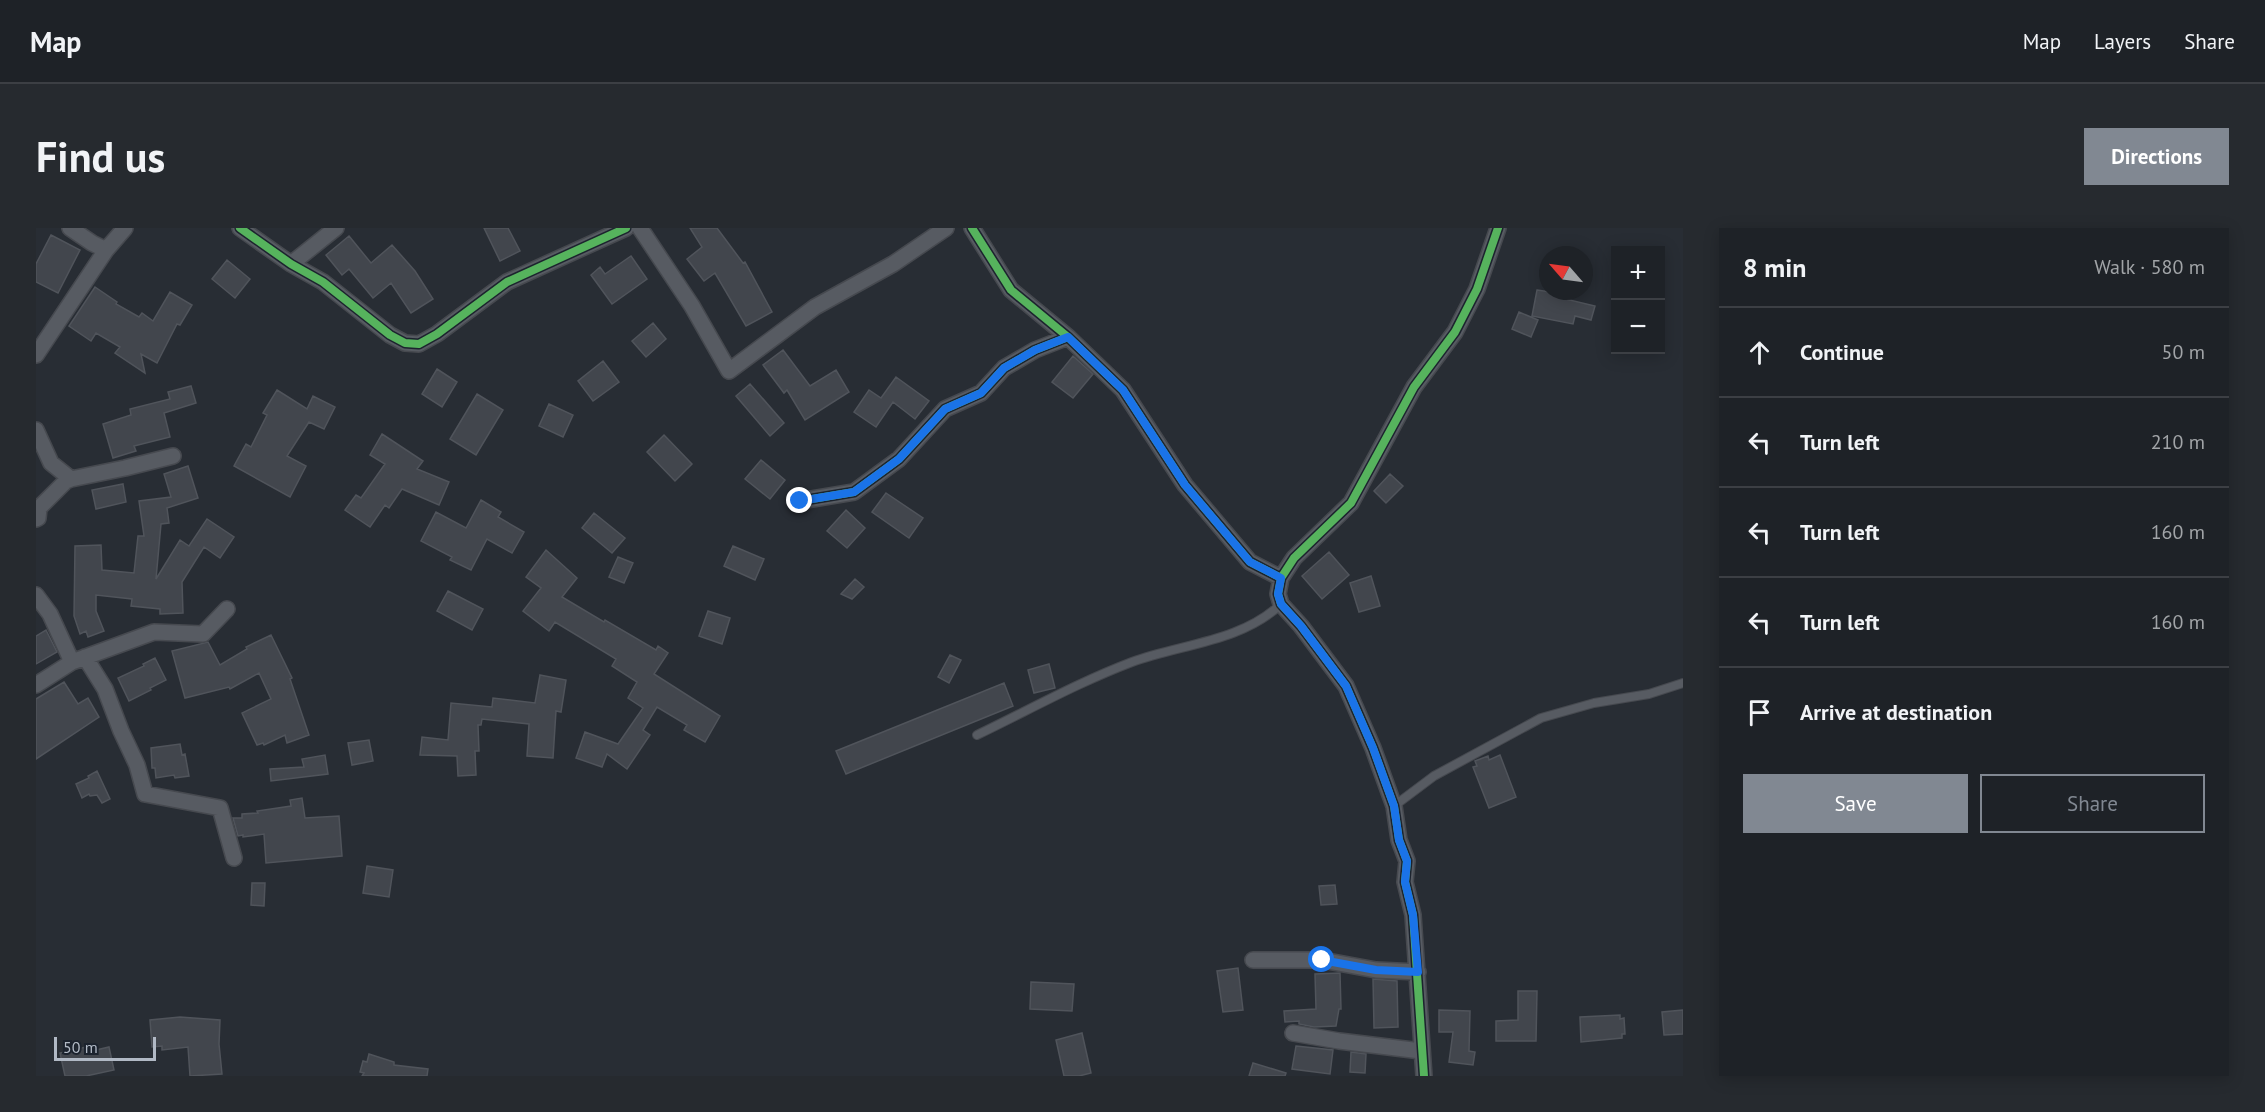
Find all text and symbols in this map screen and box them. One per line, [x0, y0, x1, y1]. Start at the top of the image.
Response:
text: Map [30, 23, 81, 60]
text: Map [2023, 28, 2061, 55]
text: Layers [2094, 28, 2151, 55]
text: Share [2184, 28, 2235, 55]
button: Directions [2084, 128, 2229, 185]
text: Find us [36, 129, 165, 184]
north arrow [1539, 246, 1593, 300]
map controls [1611, 246, 1665, 354]
button: + [1611, 246, 1665, 300]
text: 8 min [1743, 251, 1806, 284]
text: Walk · 580 m [2094, 254, 2205, 280]
button: − [1611, 300, 1665, 354]
icon: ahead [1743, 336, 1776, 369]
text: Continue [1800, 338, 1884, 366]
text: 50 m [2162, 339, 2205, 365]
icon: left [1743, 426, 1776, 459]
text: Turn left [1800, 428, 1880, 456]
text: 210 m [2151, 429, 2205, 455]
route end [786, 487, 812, 513]
icon: left [1743, 516, 1776, 549]
text: Turn left [1800, 518, 1880, 546]
text: 160 m [2151, 519, 2205, 545]
icon: left [1743, 606, 1776, 639]
text: Turn left [1800, 608, 1880, 636]
text: 160 m [2151, 609, 2205, 635]
icon: arrive [1743, 696, 1776, 729]
text: Arrive at destination [1800, 698, 1992, 726]
button: Save [1743, 774, 1968, 833]
button: Share [1980, 774, 2205, 833]
route start [1308, 946, 1334, 972]
scale bar [54, 1034, 156, 1062]
text: 50 m [63, 1037, 98, 1057]

